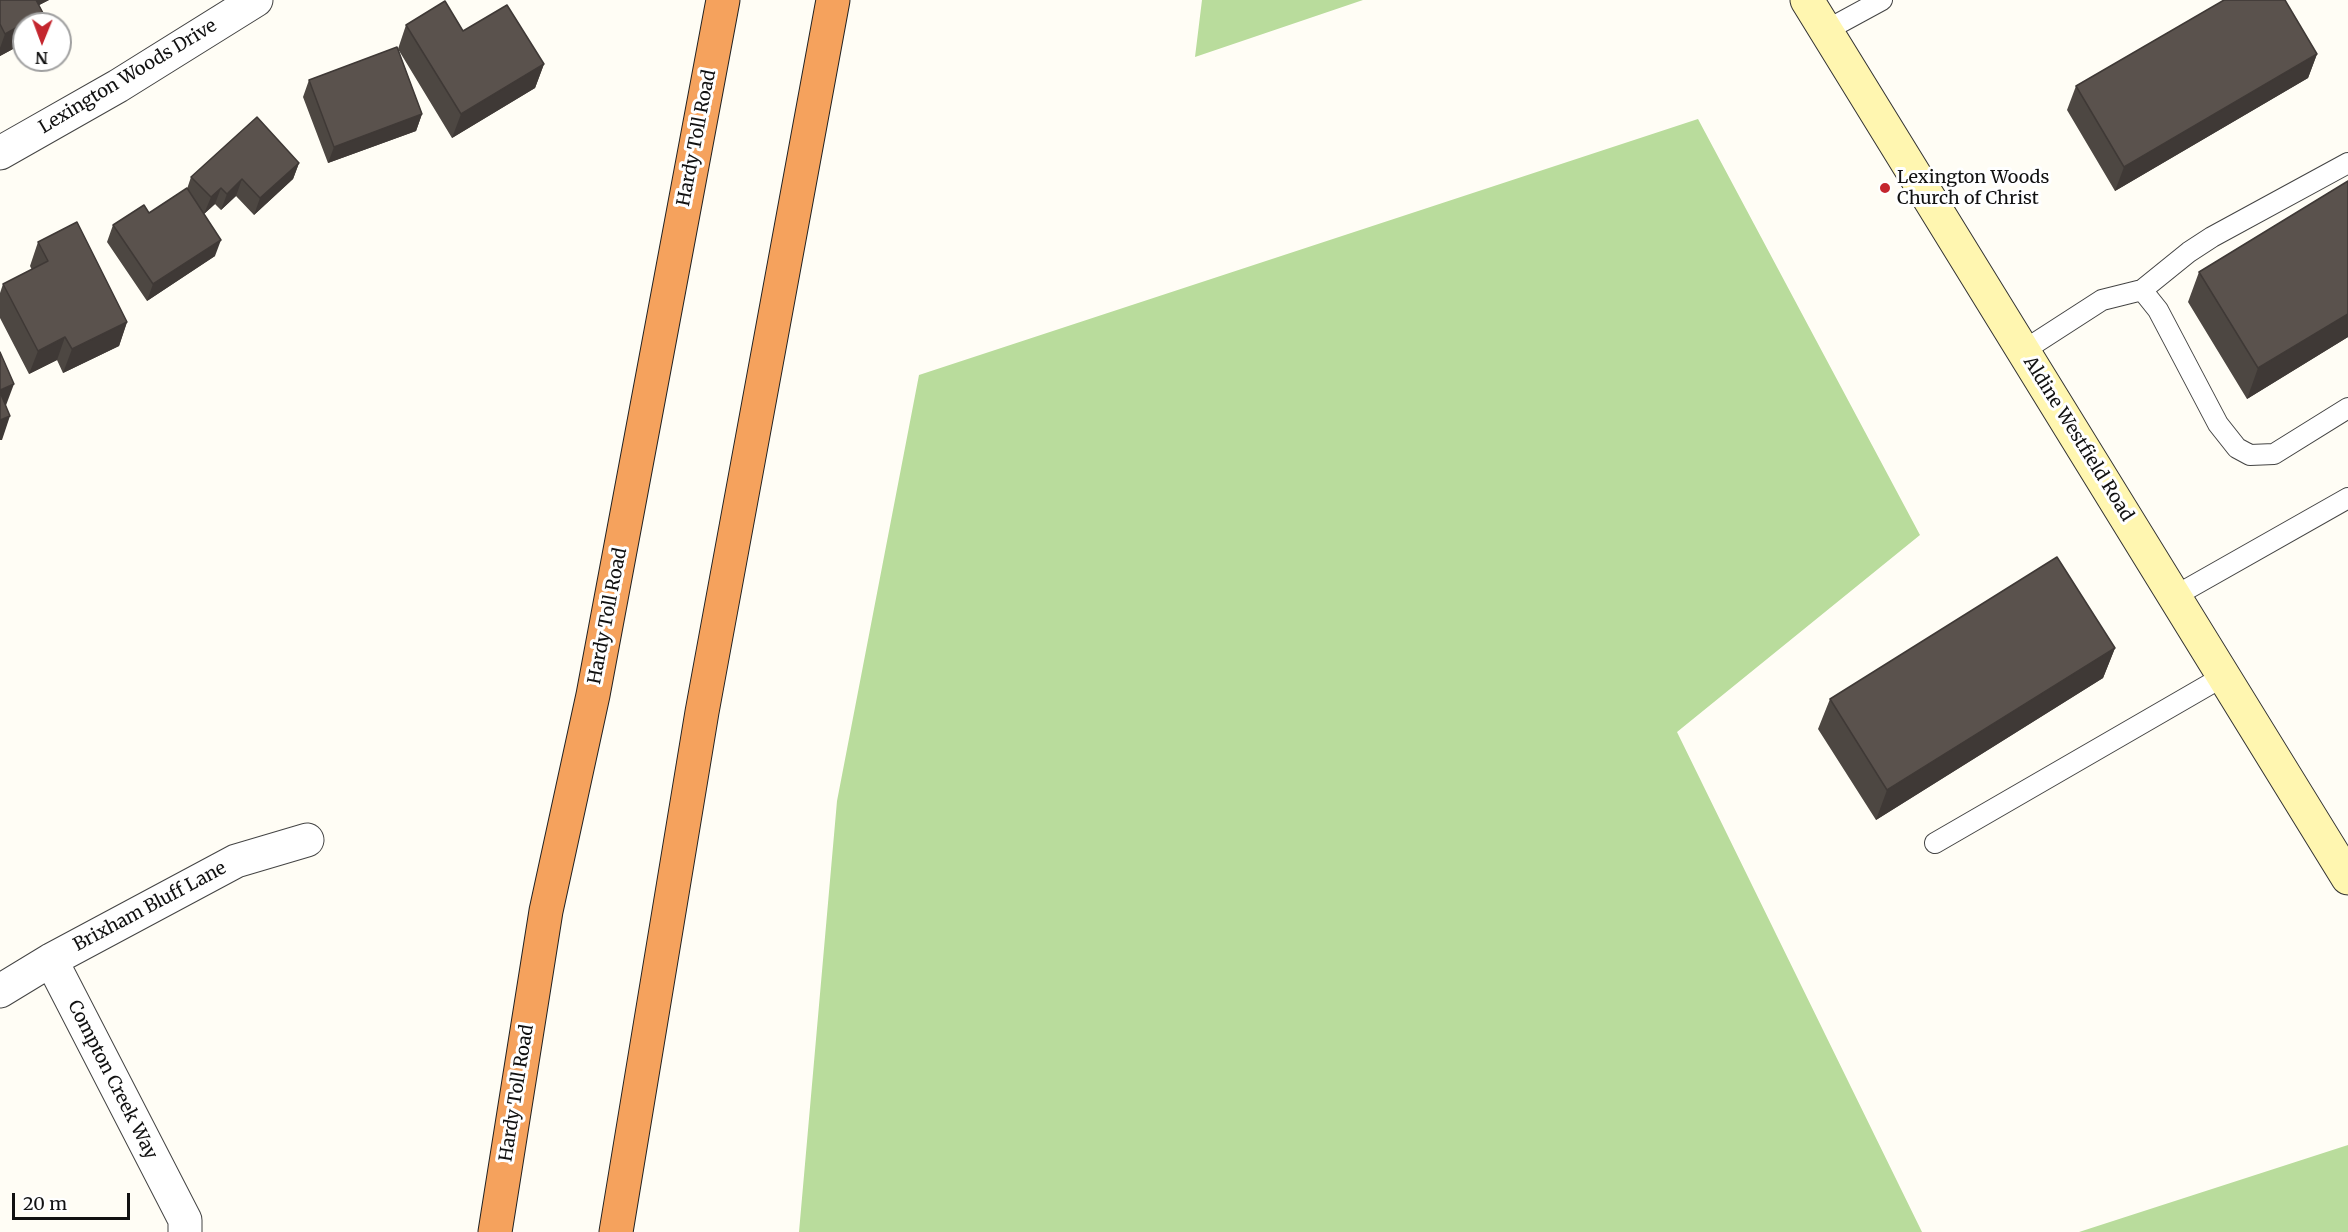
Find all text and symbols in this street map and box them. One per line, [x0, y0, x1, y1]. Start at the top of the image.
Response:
north arrow [12, 12, 72, 72]
street label: Lexington Woods Drive [35, 15, 221, 139]
text: N [35, 48, 48, 68]
street label: Hardy Toll Road [673, 68, 721, 208]
place label: Lexington Woods Church of Christ [1897, 167, 2049, 210]
marker: Lexington Woods Church of Christ [1878, 181, 1892, 195]
street label: Aldine Westfield Road [2018, 353, 2138, 525]
street label: Hardy Toll Road [584, 546, 632, 686]
street label: Brixham Bluff Lane [70, 858, 230, 956]
street label: Compton Creek Way [63, 997, 161, 1163]
street label: Hardy Toll Road [496, 1023, 538, 1163]
scale bar [15, 1181, 134, 1219]
text: 20 m [23, 1192, 67, 1215]

